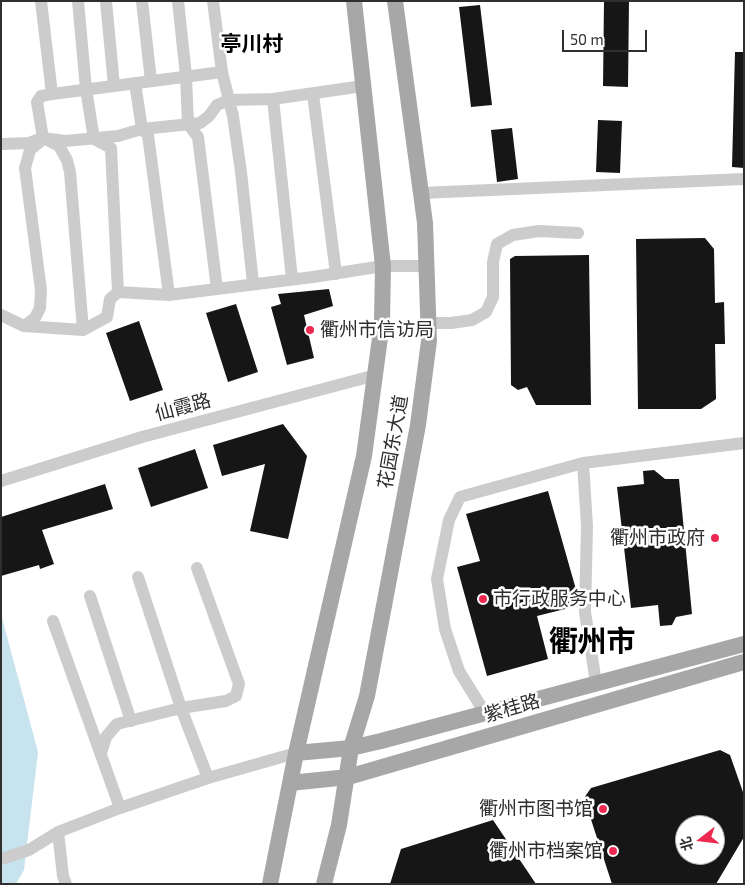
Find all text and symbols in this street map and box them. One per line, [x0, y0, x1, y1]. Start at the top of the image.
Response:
scale bar [565, 20, 650, 52]
text: 50 m [570, 30, 604, 48]
district label: 亭川村 [221, 31, 283, 57]
place label: 衢州市信访局 [320, 319, 434, 341]
marker: 衢州市信访局 [304, 324, 316, 336]
street label: 仙霞路 [153, 389, 213, 425]
street label: 花园东大道 [374, 393, 412, 491]
place label: 衢州市政府 [610, 527, 705, 549]
marker: 衢州市政府 [709, 532, 721, 544]
place label: 市行政服务中心 [493, 588, 626, 610]
marker: 市行政服务中心 [477, 593, 489, 605]
district label: 衢州市 [549, 624, 635, 658]
street label: 紫桂路 [481, 689, 543, 727]
place label: 衢州市图书馆 [479, 798, 593, 820]
marker: 衢州市图书馆 [597, 803, 609, 815]
north arrow [675, 815, 725, 865]
text: 北 [676, 835, 696, 853]
place label: 衢州市档案馆 [489, 840, 603, 862]
marker: 衢州市档案馆 [607, 845, 619, 857]

